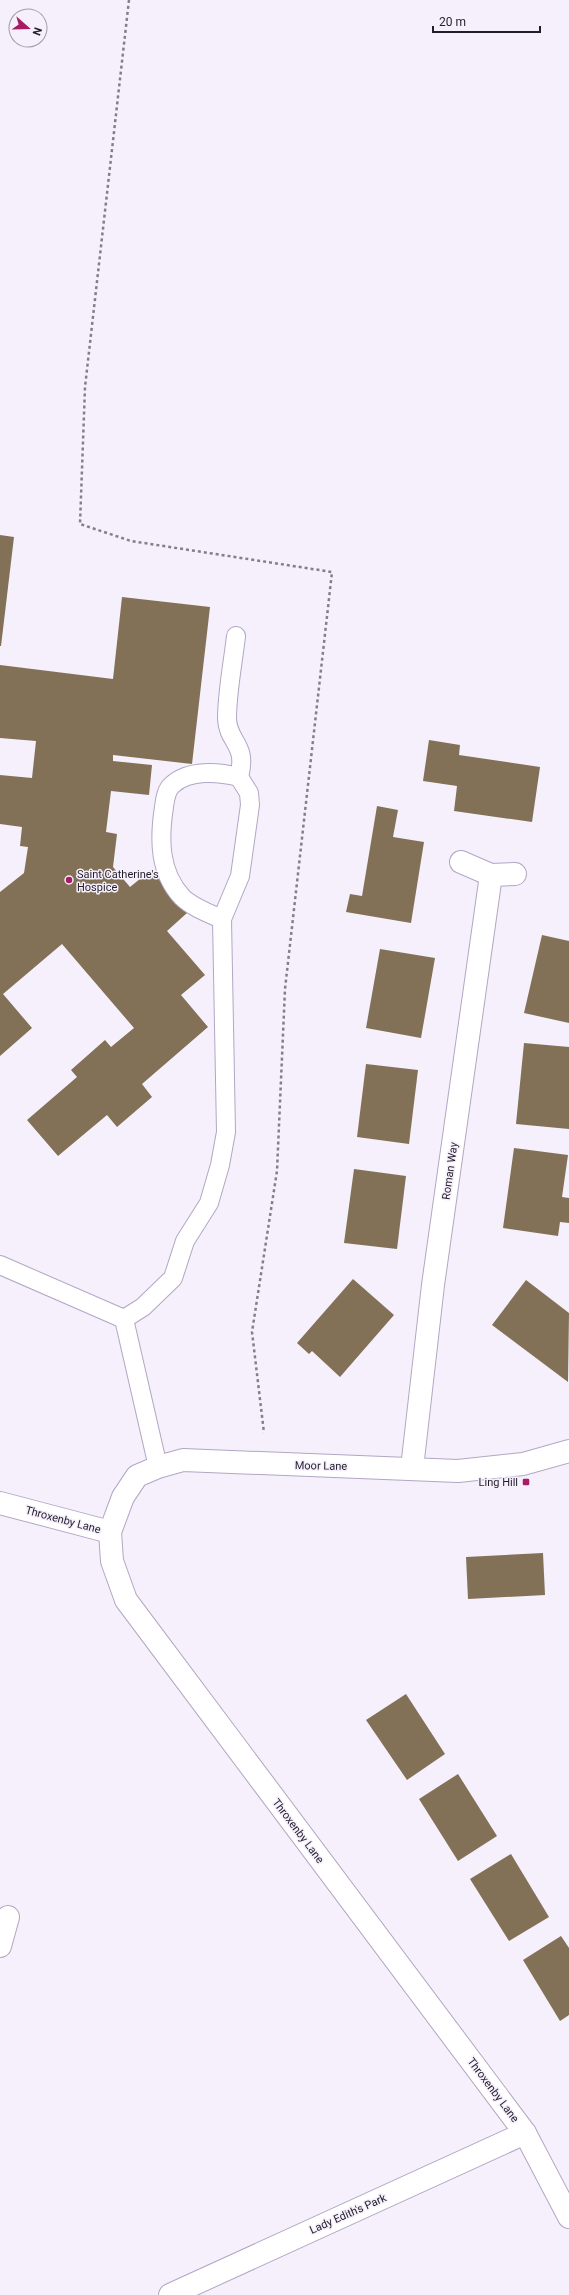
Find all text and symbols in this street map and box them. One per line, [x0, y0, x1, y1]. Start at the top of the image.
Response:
north arrow [8, 8, 48, 48]
scale bar [433, 8, 540, 34]
text: 20 m [439, 15, 466, 29]
text: N [29, 25, 44, 37]
place label: Saint Catherine's Hospice [77, 868, 159, 894]
marker: Saint Catherine's Hospice [64, 875, 74, 885]
street label: Roman Way [440, 1141, 461, 1201]
street label: Moor Lane [295, 1459, 347, 1473]
place label: Ling Hill [479, 1476, 518, 1489]
marker: Ling Hill [521, 1477, 531, 1487]
street label: Throxenby Lane [24, 1504, 102, 1536]
street label: Throxenby Lane [269, 1796, 327, 1866]
street label: Throxenby Lane [464, 2055, 522, 2125]
street label: Lady Edith's Park [308, 2191, 389, 2237]

